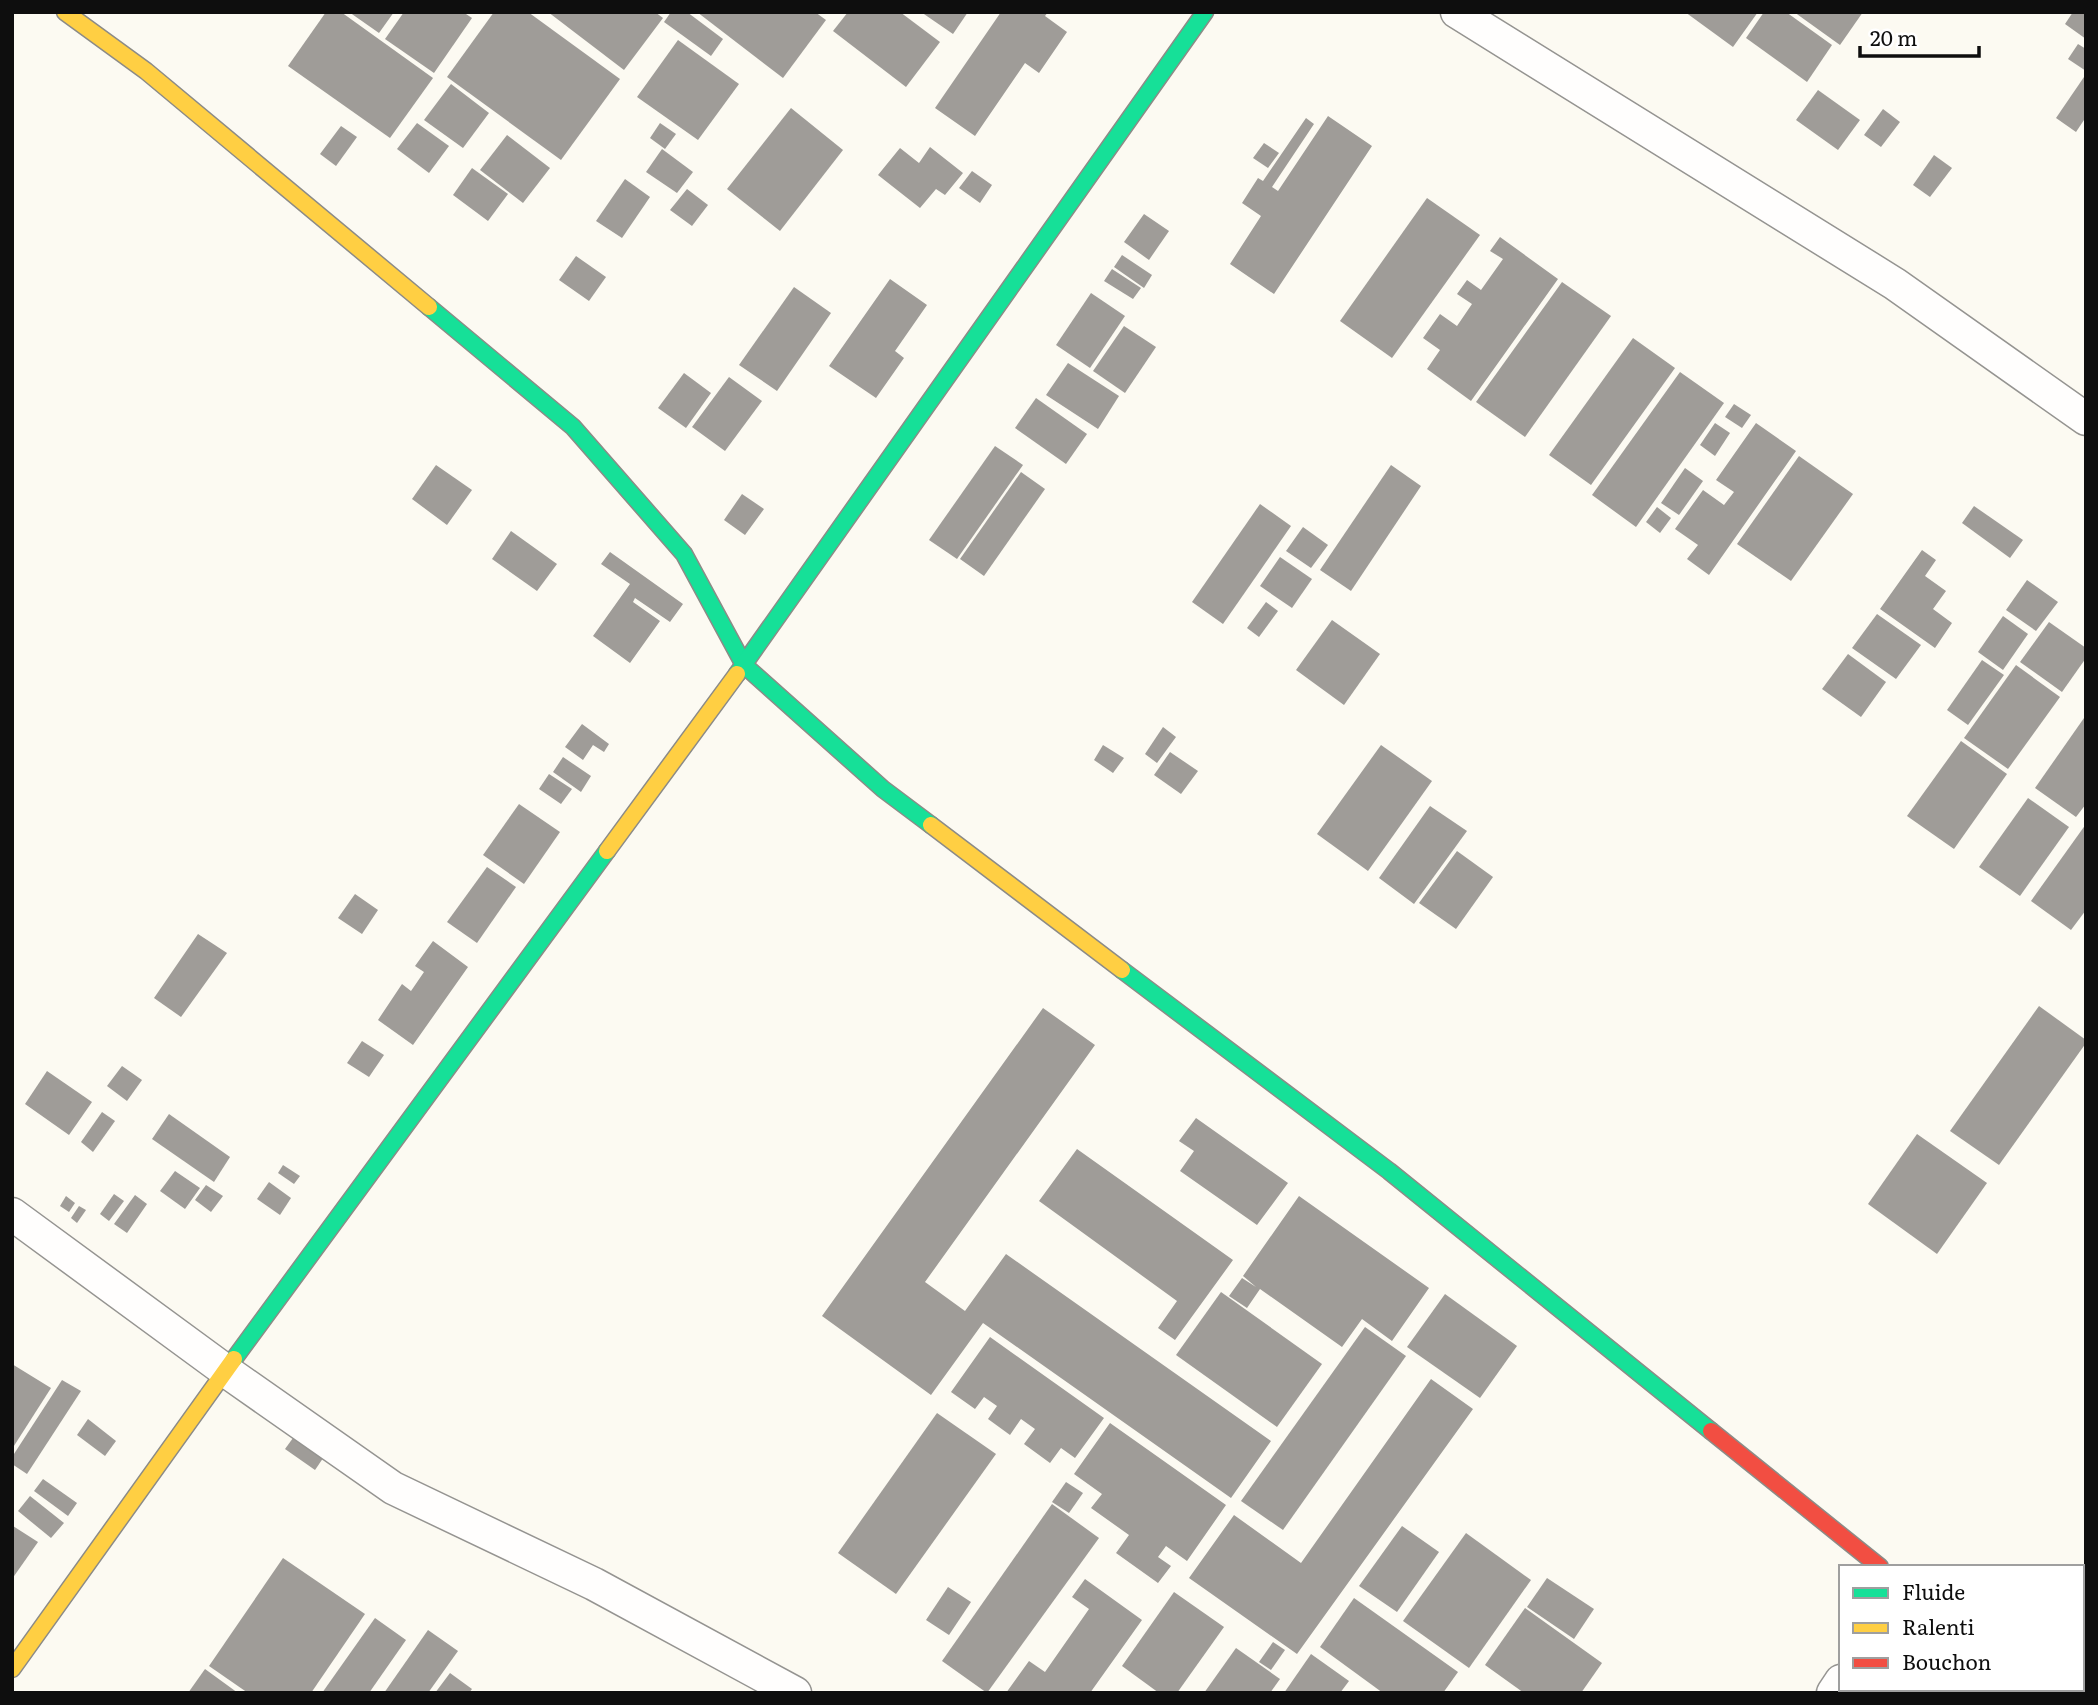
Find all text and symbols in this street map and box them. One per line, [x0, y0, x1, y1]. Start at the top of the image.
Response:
scale bar [1860, 14, 1979, 58]
text: 20 m [1870, 21, 1917, 52]
legend [1839, 1565, 2084, 1691]
text: Fluide [1902, 1575, 1965, 1606]
text: Ralenti [1902, 1610, 1975, 1641]
text: Bouchon [1902, 1645, 1992, 1676]

